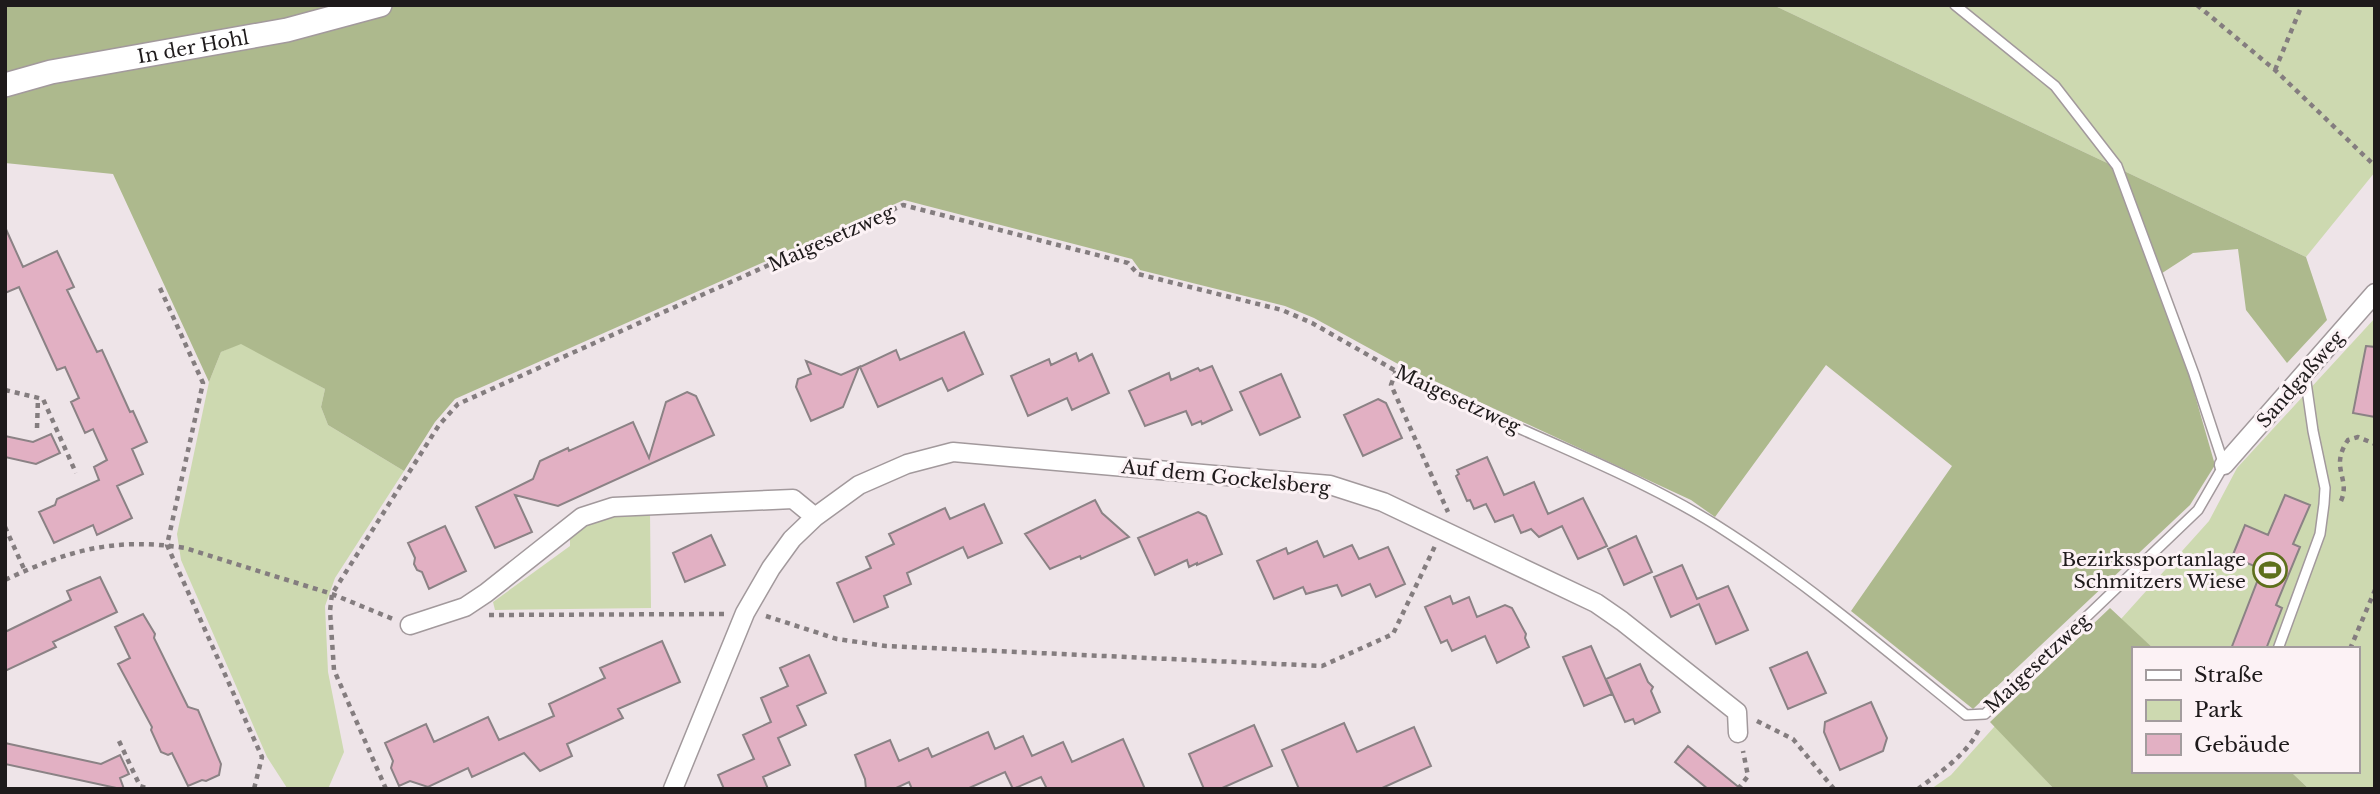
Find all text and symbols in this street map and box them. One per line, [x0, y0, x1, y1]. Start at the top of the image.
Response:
street label: In der Hohl [135, 26, 251, 68]
street label: Maigesetzweg [765, 200, 898, 276]
street label: Sandgaßweg [2252, 326, 2349, 433]
street label: Maigesetzweg [1392, 360, 1525, 439]
street label: Auf dem Gockelsberg [1120, 455, 1332, 500]
place label: Bezirkssportanlage Schmitzers Wiese [2061, 548, 2246, 593]
sports icon: Bezirkssportanlage Schmitzers Wiese [2251, 551, 2289, 589]
street label: Maigesetzweg [1980, 608, 2095, 718]
legend [2132, 647, 2359, 773]
text: Straße [2194, 662, 2263, 688]
text: Park [2194, 697, 2243, 723]
text: Gebäude [2194, 732, 2290, 758]

